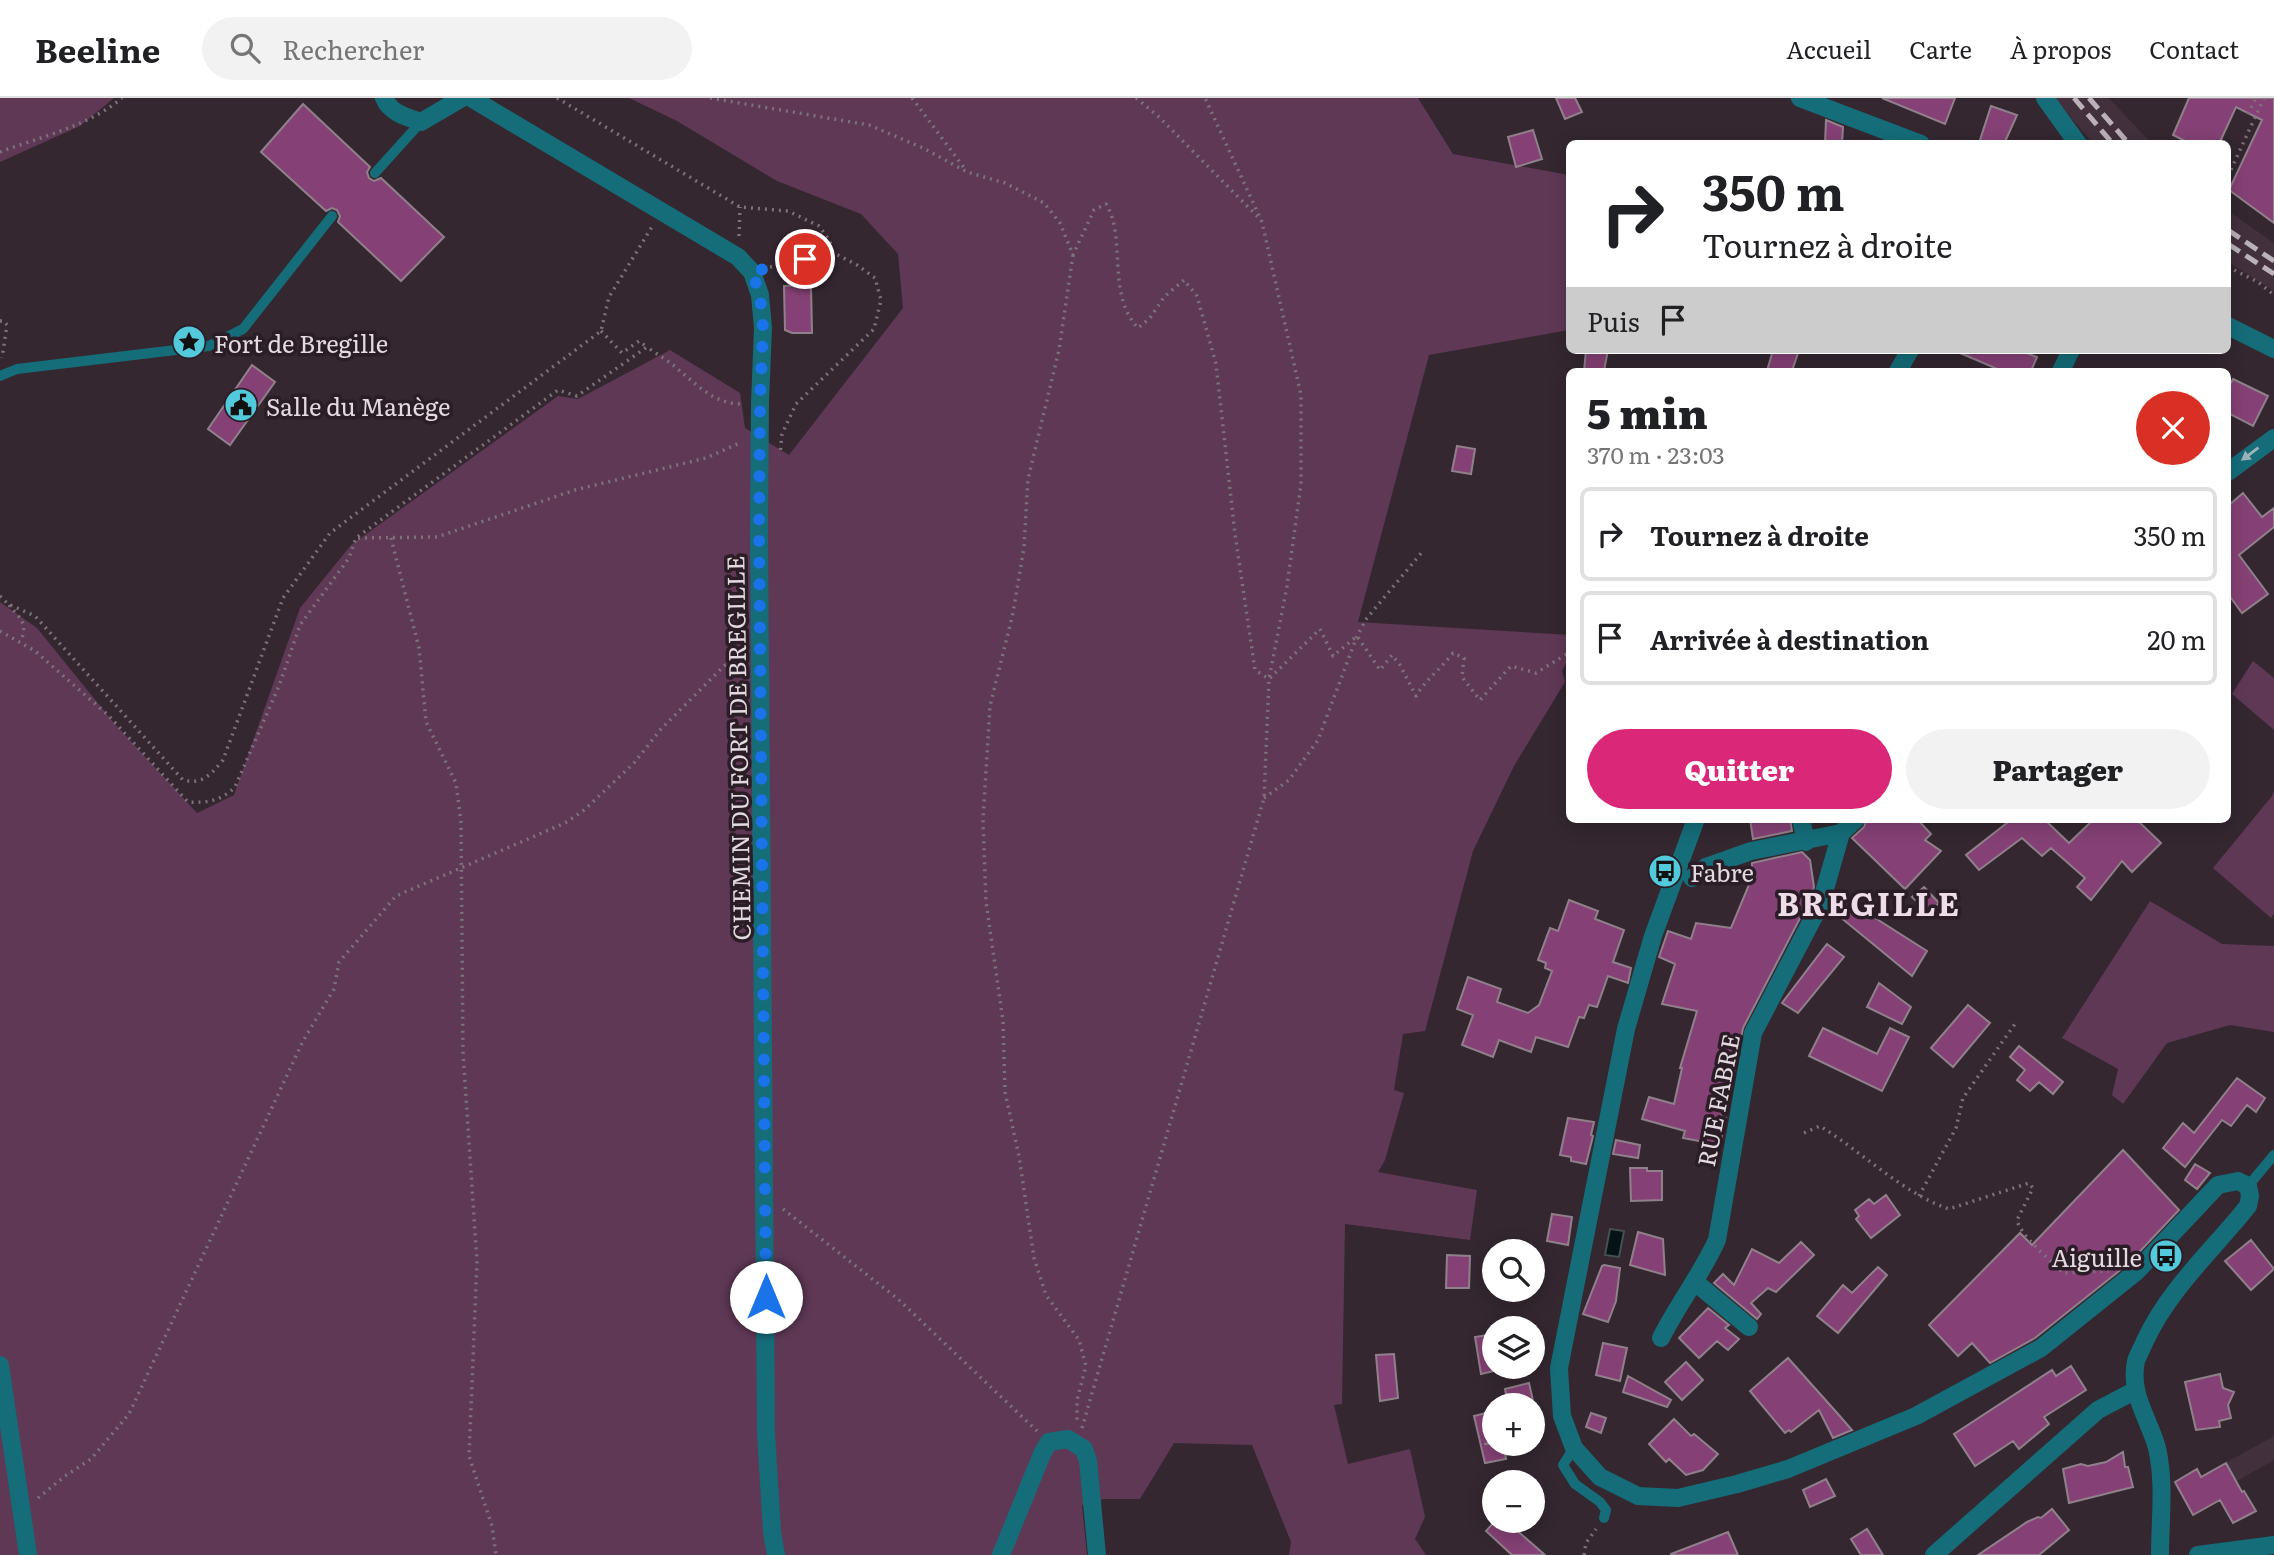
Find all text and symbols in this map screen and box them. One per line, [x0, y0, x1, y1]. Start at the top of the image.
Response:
search box [202, 17, 692, 80]
text: Beeline [35, 24, 160, 73]
icon: search [226, 29, 264, 67]
text: Rechercher [282, 29, 424, 68]
text: Accueil [1786, 31, 1871, 66]
text: Carte [1909, 31, 1972, 66]
text: À propos [2010, 31, 2111, 66]
text: Contact [2149, 31, 2239, 66]
text: 350 m [1702, 153, 1845, 226]
icon: right [1587, 168, 1678, 259]
text: Tournez à droite [1702, 220, 1953, 268]
pin [775, 229, 835, 289]
icon: arrive [786, 240, 824, 278]
text: Puis [1587, 301, 1640, 340]
icon: arrive [1654, 301, 1692, 339]
place icon: Fort de Bregille [170, 323, 208, 361]
place label: Fort de Bregille [214, 325, 388, 360]
text: 5 min [1587, 380, 1708, 442]
public building icon: Salle du Manège [222, 386, 260, 424]
place label: Salle du Manège [266, 388, 450, 423]
button: close [2136, 391, 2210, 465]
text: 370 m · 23:03 [1587, 437, 1725, 471]
one-way arrow [2241, 447, 2259, 461]
icon: right [1591, 515, 1629, 553]
text: Tournez à droite [1650, 515, 1869, 554]
text: 350 m [2133, 515, 2206, 554]
street label: CHEMIN DU FORT DE BREGILLE [716, 555, 758, 941]
icon: arrive [1591, 619, 1629, 657]
text: Arrivée à destination [1650, 619, 1929, 658]
text: 20 m [2147, 619, 2206, 658]
button: Quitter [1587, 729, 1892, 809]
button: Partager [1906, 729, 2210, 809]
bus stop icon: Fabre [1646, 852, 1684, 890]
place label: Fabre [1690, 854, 1754, 889]
district label: BREGILLE [1777, 878, 1961, 926]
street label: RUE FABRE [1687, 1031, 1747, 1169]
bus stop icon: Aiguille [2147, 1237, 2185, 1275]
map controls [1482, 1239, 1545, 1533]
button: search [1482, 1239, 1545, 1302]
place label: Aiguille [2051, 1239, 2142, 1274]
position arrow [729, 1260, 803, 1334]
button: layers [1482, 1316, 1545, 1379]
button: + [1482, 1393, 1545, 1456]
button: − [1482, 1470, 1545, 1533]

